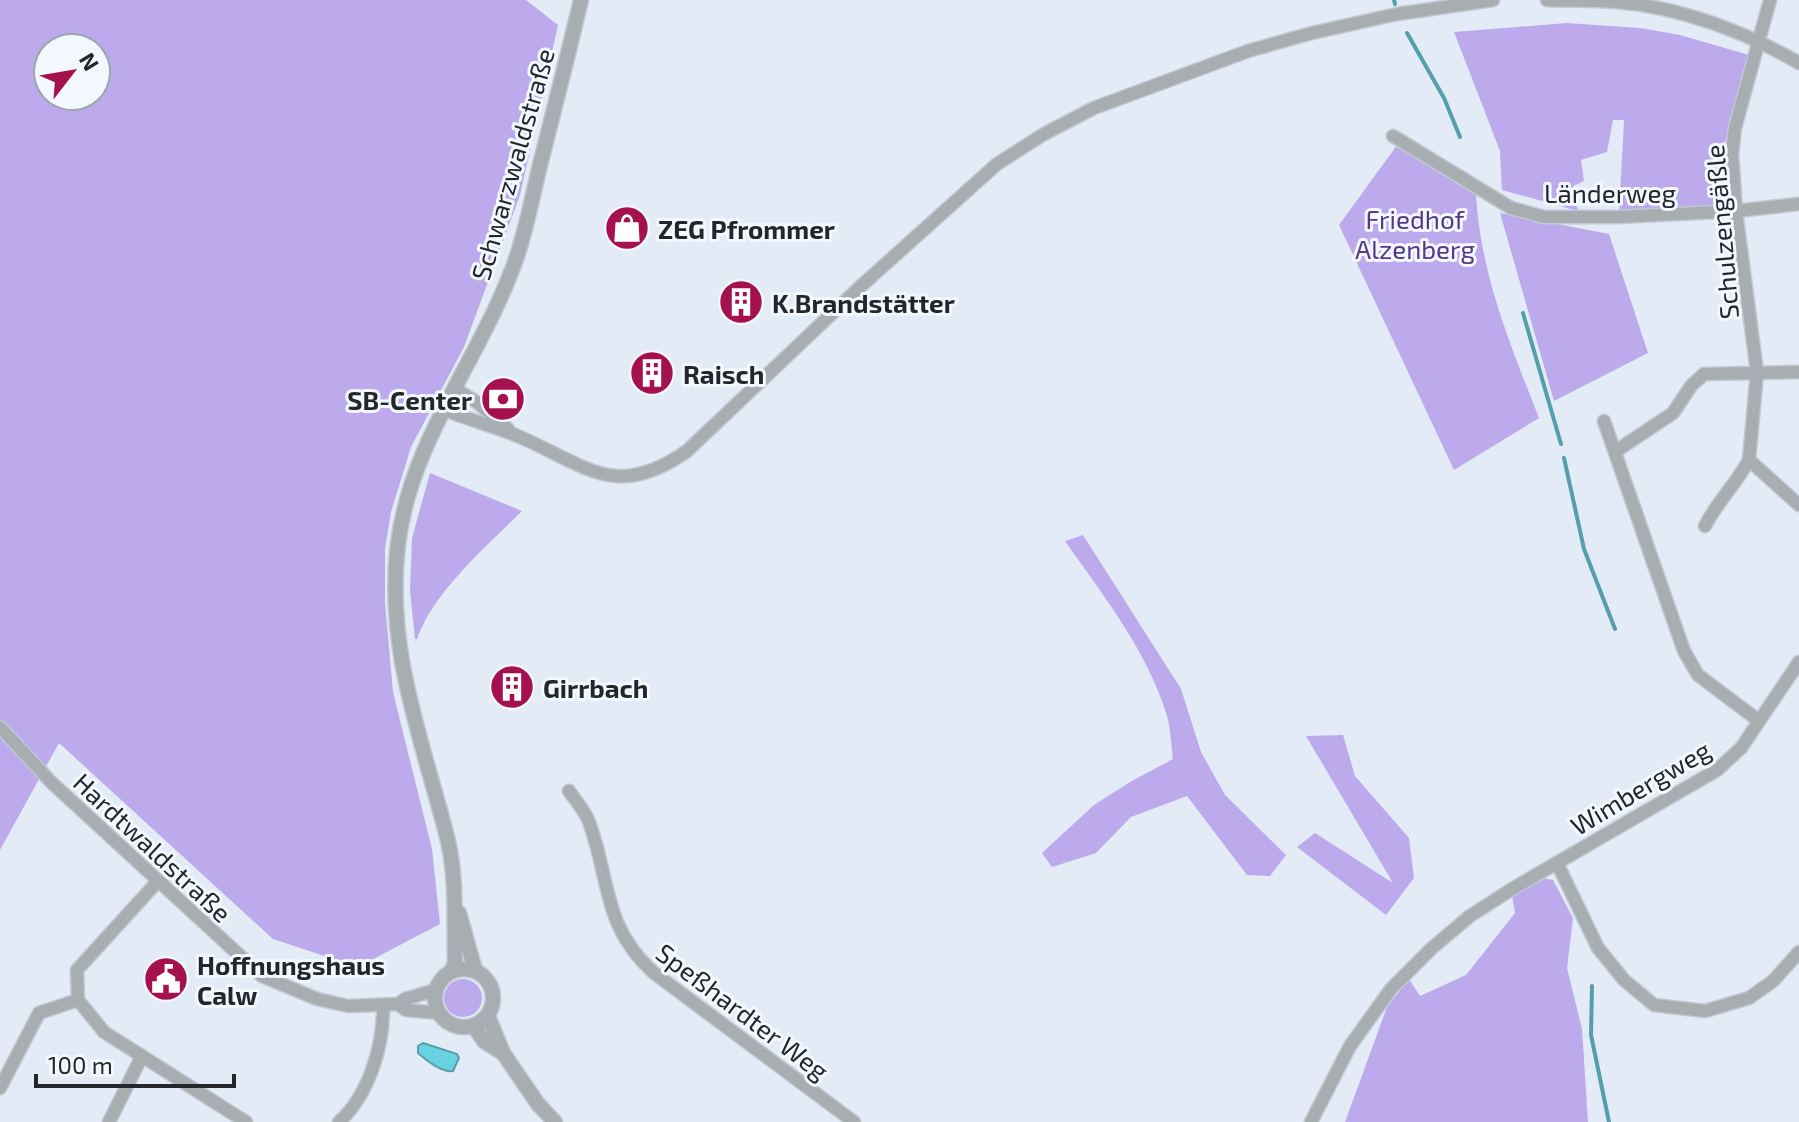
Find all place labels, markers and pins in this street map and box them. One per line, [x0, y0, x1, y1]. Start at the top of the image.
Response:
shop icon: ZEG Pfrommer [603, 204, 651, 252]
place label: ZEG Pfrommer [658, 213, 835, 244]
building icon: K.Brandstätter [717, 278, 765, 326]
place label: K.Brandstätter [772, 287, 955, 318]
building icon: Raisch [628, 349, 676, 397]
place label: Raisch [683, 358, 764, 389]
bank icon: SB-Center [479, 375, 527, 423]
place label: SB-Center [347, 384, 472, 415]
building icon: Girrbach [488, 663, 536, 711]
place label: Girrbach [543, 672, 648, 703]
place label: Hoffnungshaus Calw [197, 949, 385, 1010]
public building icon: Hoffnungshaus Calw [142, 955, 190, 1003]

